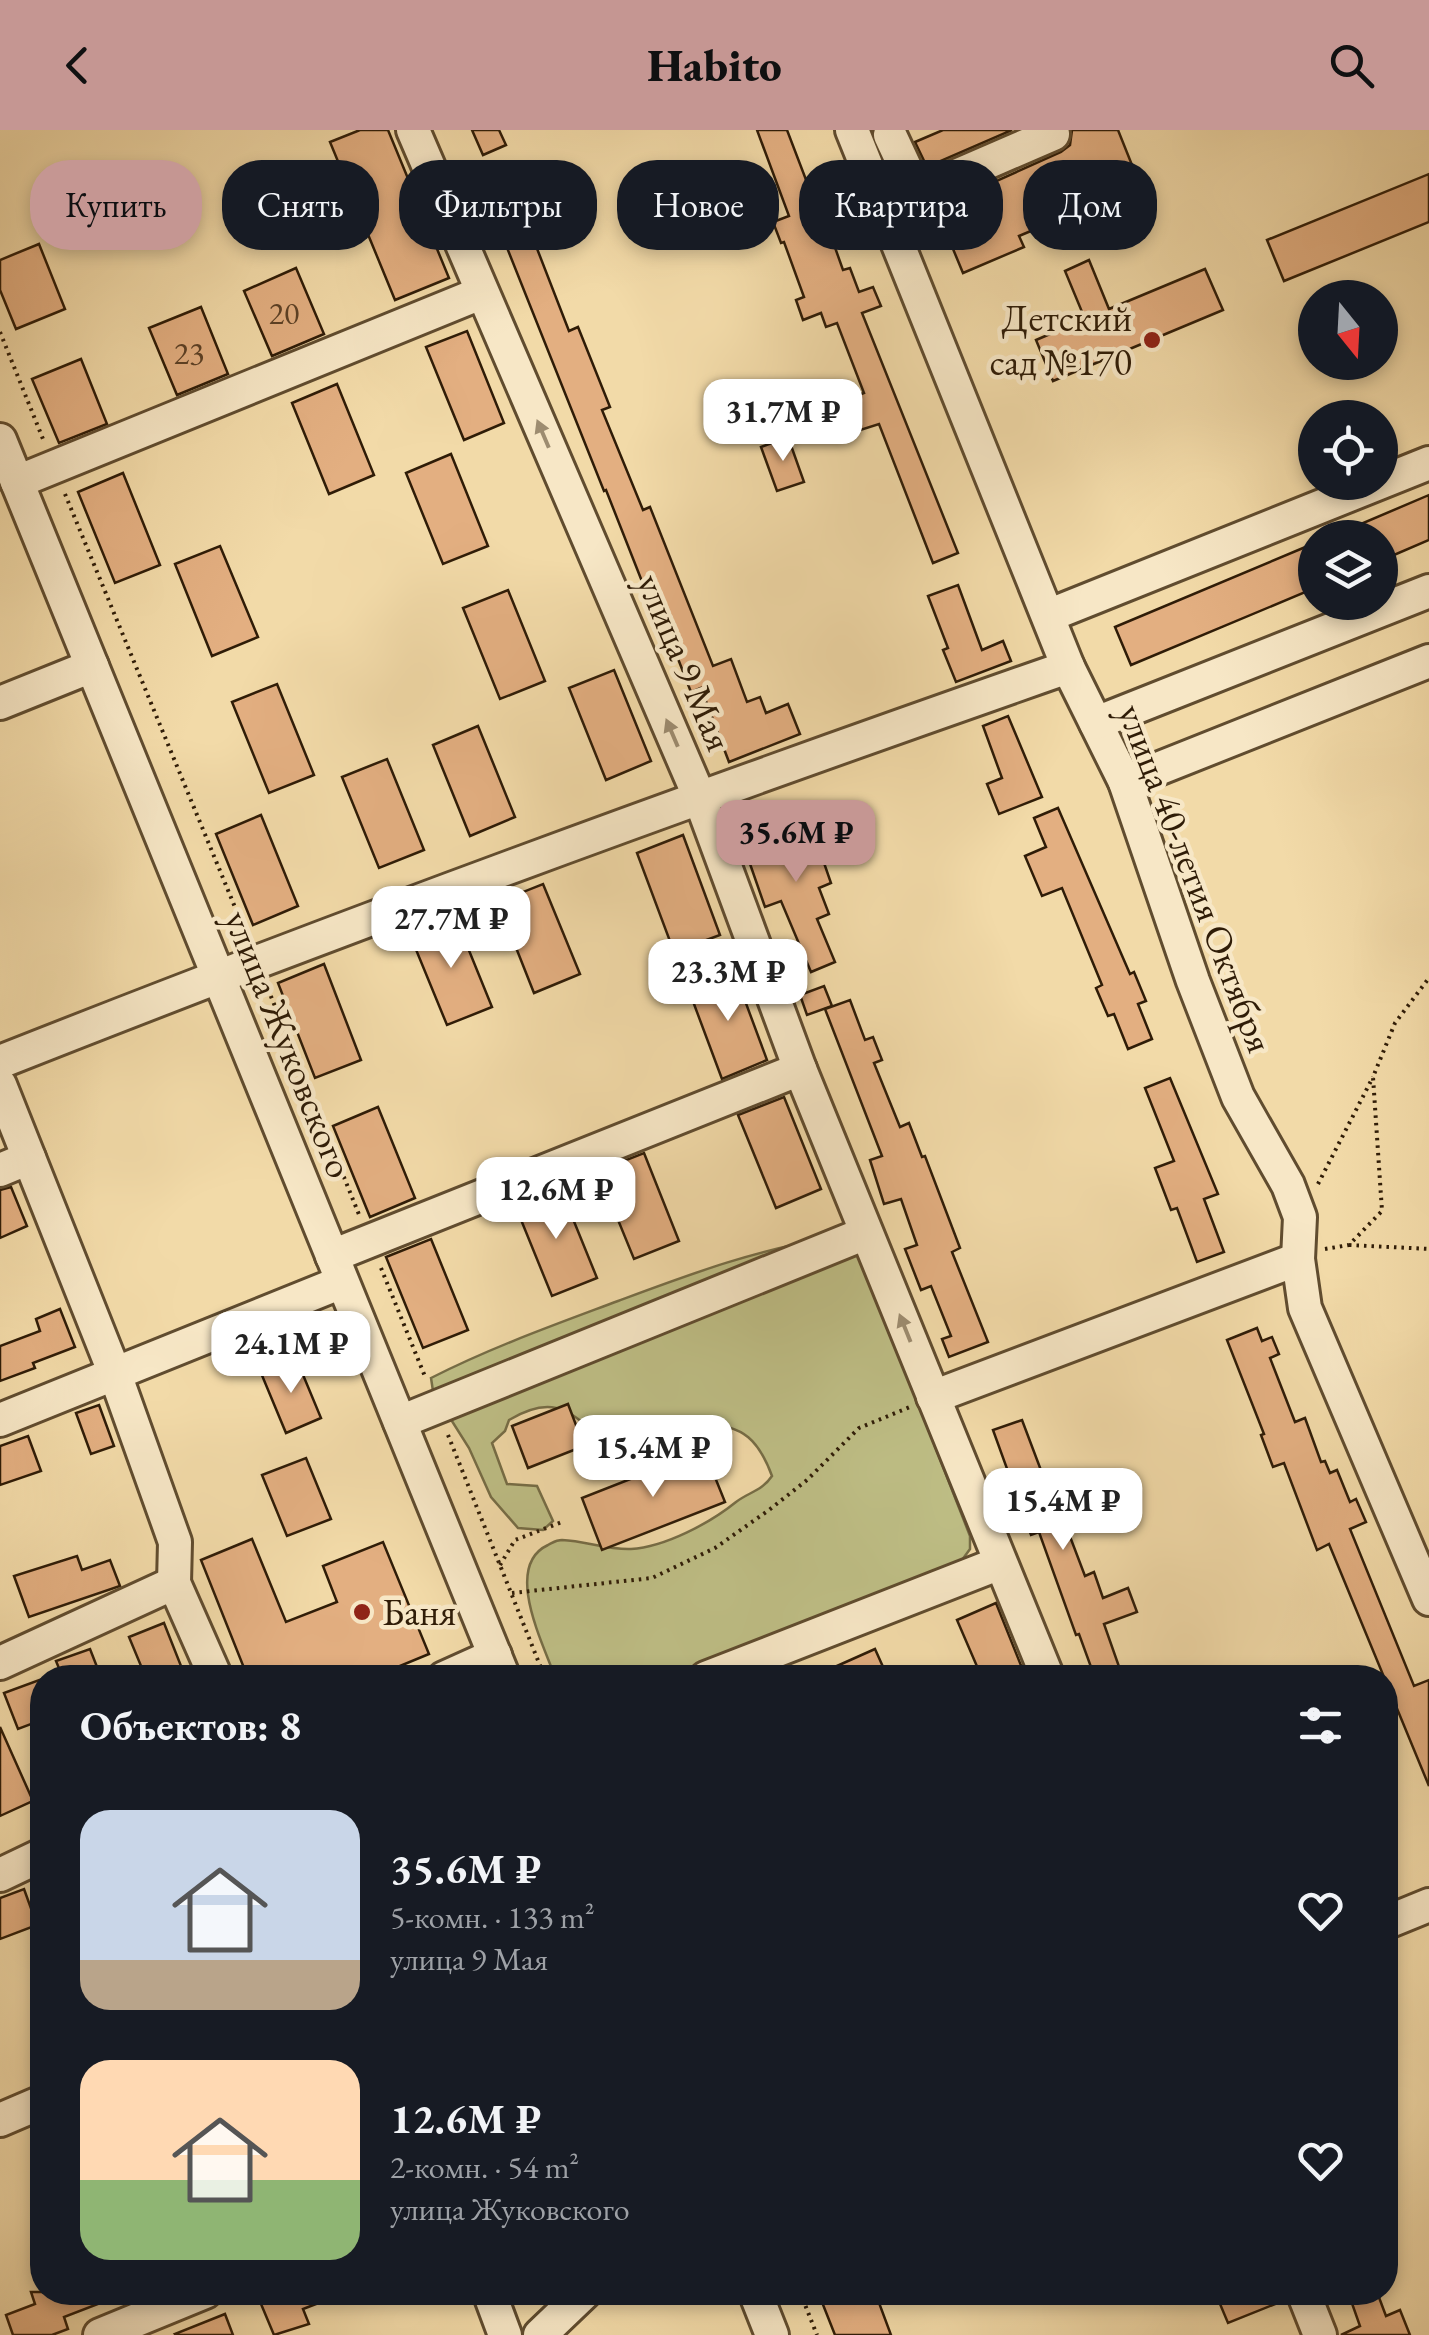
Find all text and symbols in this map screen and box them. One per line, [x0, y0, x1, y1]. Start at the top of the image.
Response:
text: Habito [647, 36, 782, 94]
icon: back [50, 38, 105, 93]
icon: search [1324, 38, 1379, 93]
chip: Купить [30, 160, 202, 250]
chip: Снять [222, 160, 379, 250]
chip: Фильтры [399, 160, 597, 250]
chip: Новое [617, 160, 779, 250]
chip: Квартира [799, 160, 1003, 250]
chip: Дом [1023, 160, 1157, 250]
north arrow [1298, 280, 1398, 380]
map controls [1298, 280, 1398, 620]
house number: 20 [269, 292, 299, 334]
place label: Детский сад №170 [989, 293, 1132, 386]
marker: Детский сад №170 [1141, 329, 1163, 351]
house number: 23 [174, 332, 204, 374]
pin: 31.7M ₽ [691, 379, 875, 464]
text: 31.7M ₽ [725, 390, 841, 432]
button: locate [1298, 400, 1398, 500]
one-way arrow [534, 419, 550, 449]
button: layers [1298, 520, 1398, 620]
street label: улица 9 Мая [626, 566, 745, 758]
street label: улица 40-летия Октября [1107, 697, 1286, 1059]
one-way arrow [663, 717, 679, 747]
pin: 35.6M ₽ [704, 800, 888, 885]
text: 35.6M ₽ [738, 811, 854, 853]
pin: 27.7M ₽ [359, 886, 543, 971]
text: 27.7M ₽ [393, 897, 509, 939]
street label: улица Жуковского [213, 903, 365, 1185]
pin: 23.3M ₽ [636, 939, 820, 1024]
text: 23.3M ₽ [670, 950, 786, 992]
pin: 12.6M ₽ [464, 1157, 648, 1242]
text: 12.6M ₽ [498, 1168, 614, 1210]
pin: 24.1M ₽ [199, 1311, 383, 1396]
one-way arrow [896, 1313, 912, 1343]
text: 24.1M ₽ [233, 1322, 349, 1364]
pin: 15.4M ₽ [561, 1415, 745, 1500]
text: 15.4M ₽ [595, 1426, 711, 1468]
pin: 15.4M ₽ [971, 1468, 1155, 1553]
text: 15.4M ₽ [1005, 1479, 1121, 1521]
place label: Баня [382, 1587, 456, 1636]
marker: Баня [351, 1601, 373, 1623]
text: Объектов: 8 [80, 1698, 301, 1753]
icon: filters [1293, 1698, 1348, 1753]
text: 35.6M ₽ [390, 1841, 541, 1896]
icon: home [160, 1850, 280, 1970]
icon: heart [1293, 1883, 1348, 1938]
text: 5-комн. · 133 m² [390, 1896, 595, 1938]
text: улица 9 Мая [390, 1938, 548, 1980]
text: 12.6M ₽ [390, 2091, 541, 2146]
icon: home [160, 2100, 280, 2220]
icon: heart [1293, 2133, 1348, 2188]
text: 2-комн. · 54 m² [390, 2146, 579, 2188]
text: улица Жуковского [390, 2188, 630, 2230]

